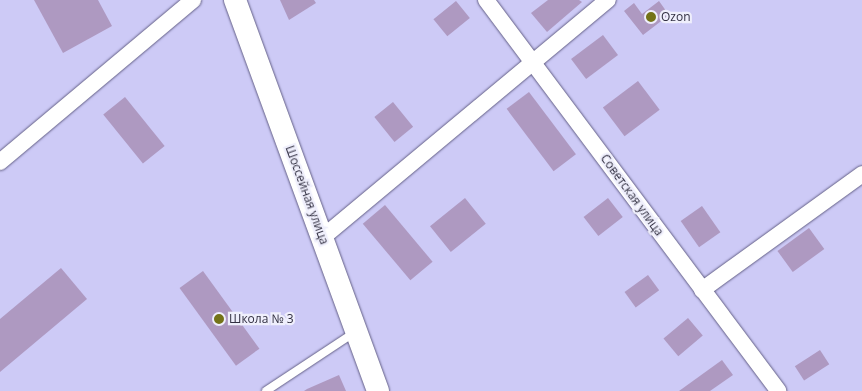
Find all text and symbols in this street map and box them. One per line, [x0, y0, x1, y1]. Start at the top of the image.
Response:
place label: Ozon [661, 10, 691, 24]
marker: Ozon [645, 11, 657, 23]
street label: Шоссейная улица [282, 144, 332, 246]
street label: Советская улица [598, 151, 666, 239]
place label: Школа № 3 [229, 312, 294, 326]
marker: Школа № 3 [213, 313, 225, 325]

